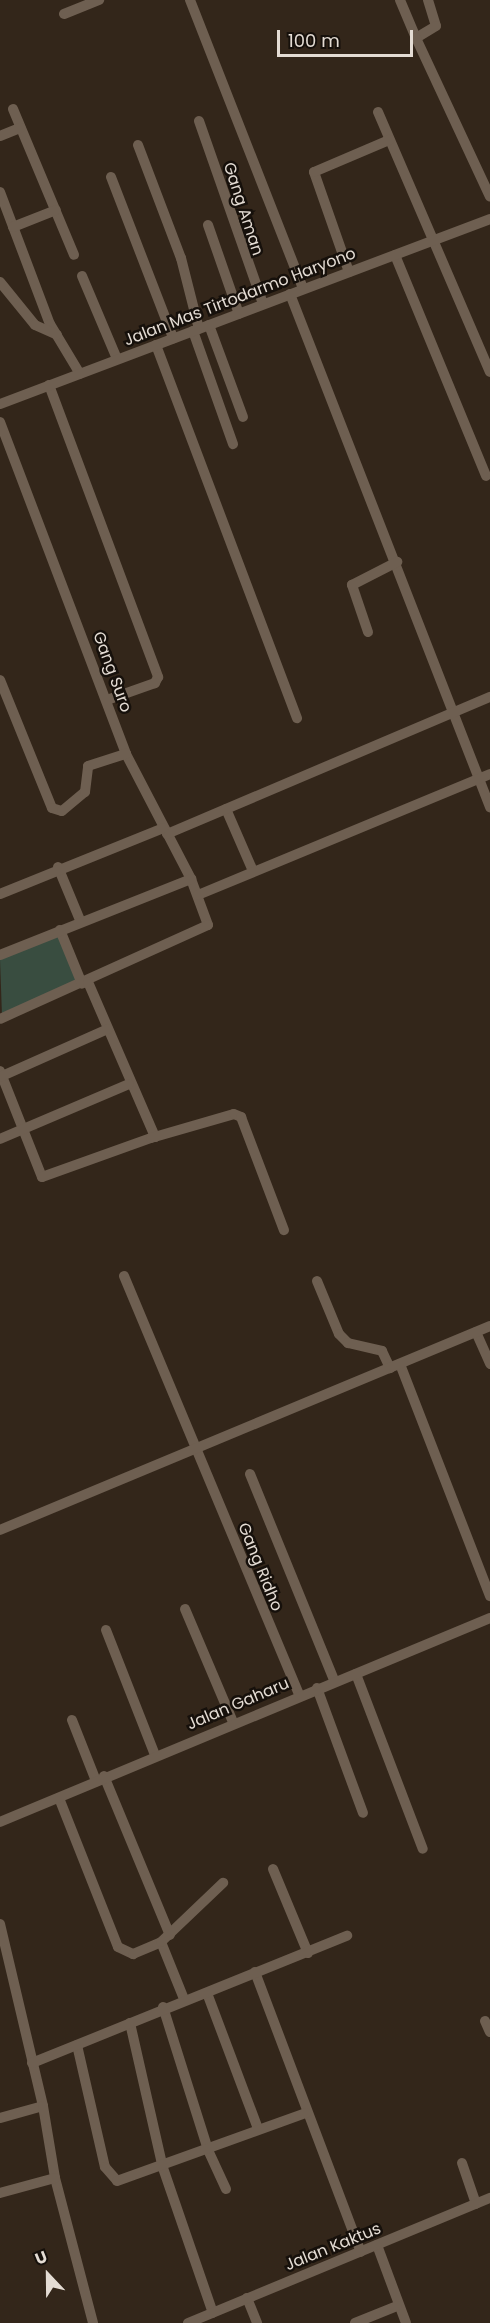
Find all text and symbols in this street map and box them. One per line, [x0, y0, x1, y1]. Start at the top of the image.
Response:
scale bar [280, 18, 416, 56]
text: 100 m [288, 28, 340, 53]
street label: Gang Aman [219, 160, 267, 258]
street label: Jalan Mas Tirtodarmo Haryono [121, 244, 359, 350]
street label: Gang Suro [89, 629, 135, 715]
street label: Gang Ridho [234, 1520, 286, 1614]
street label: Jalan Gaharu [184, 1674, 292, 1734]
street label: Jalan Kaktus [282, 2219, 384, 2275]
north arrow [18, 2245, 78, 2305]
text: U [32, 2245, 51, 2271]

